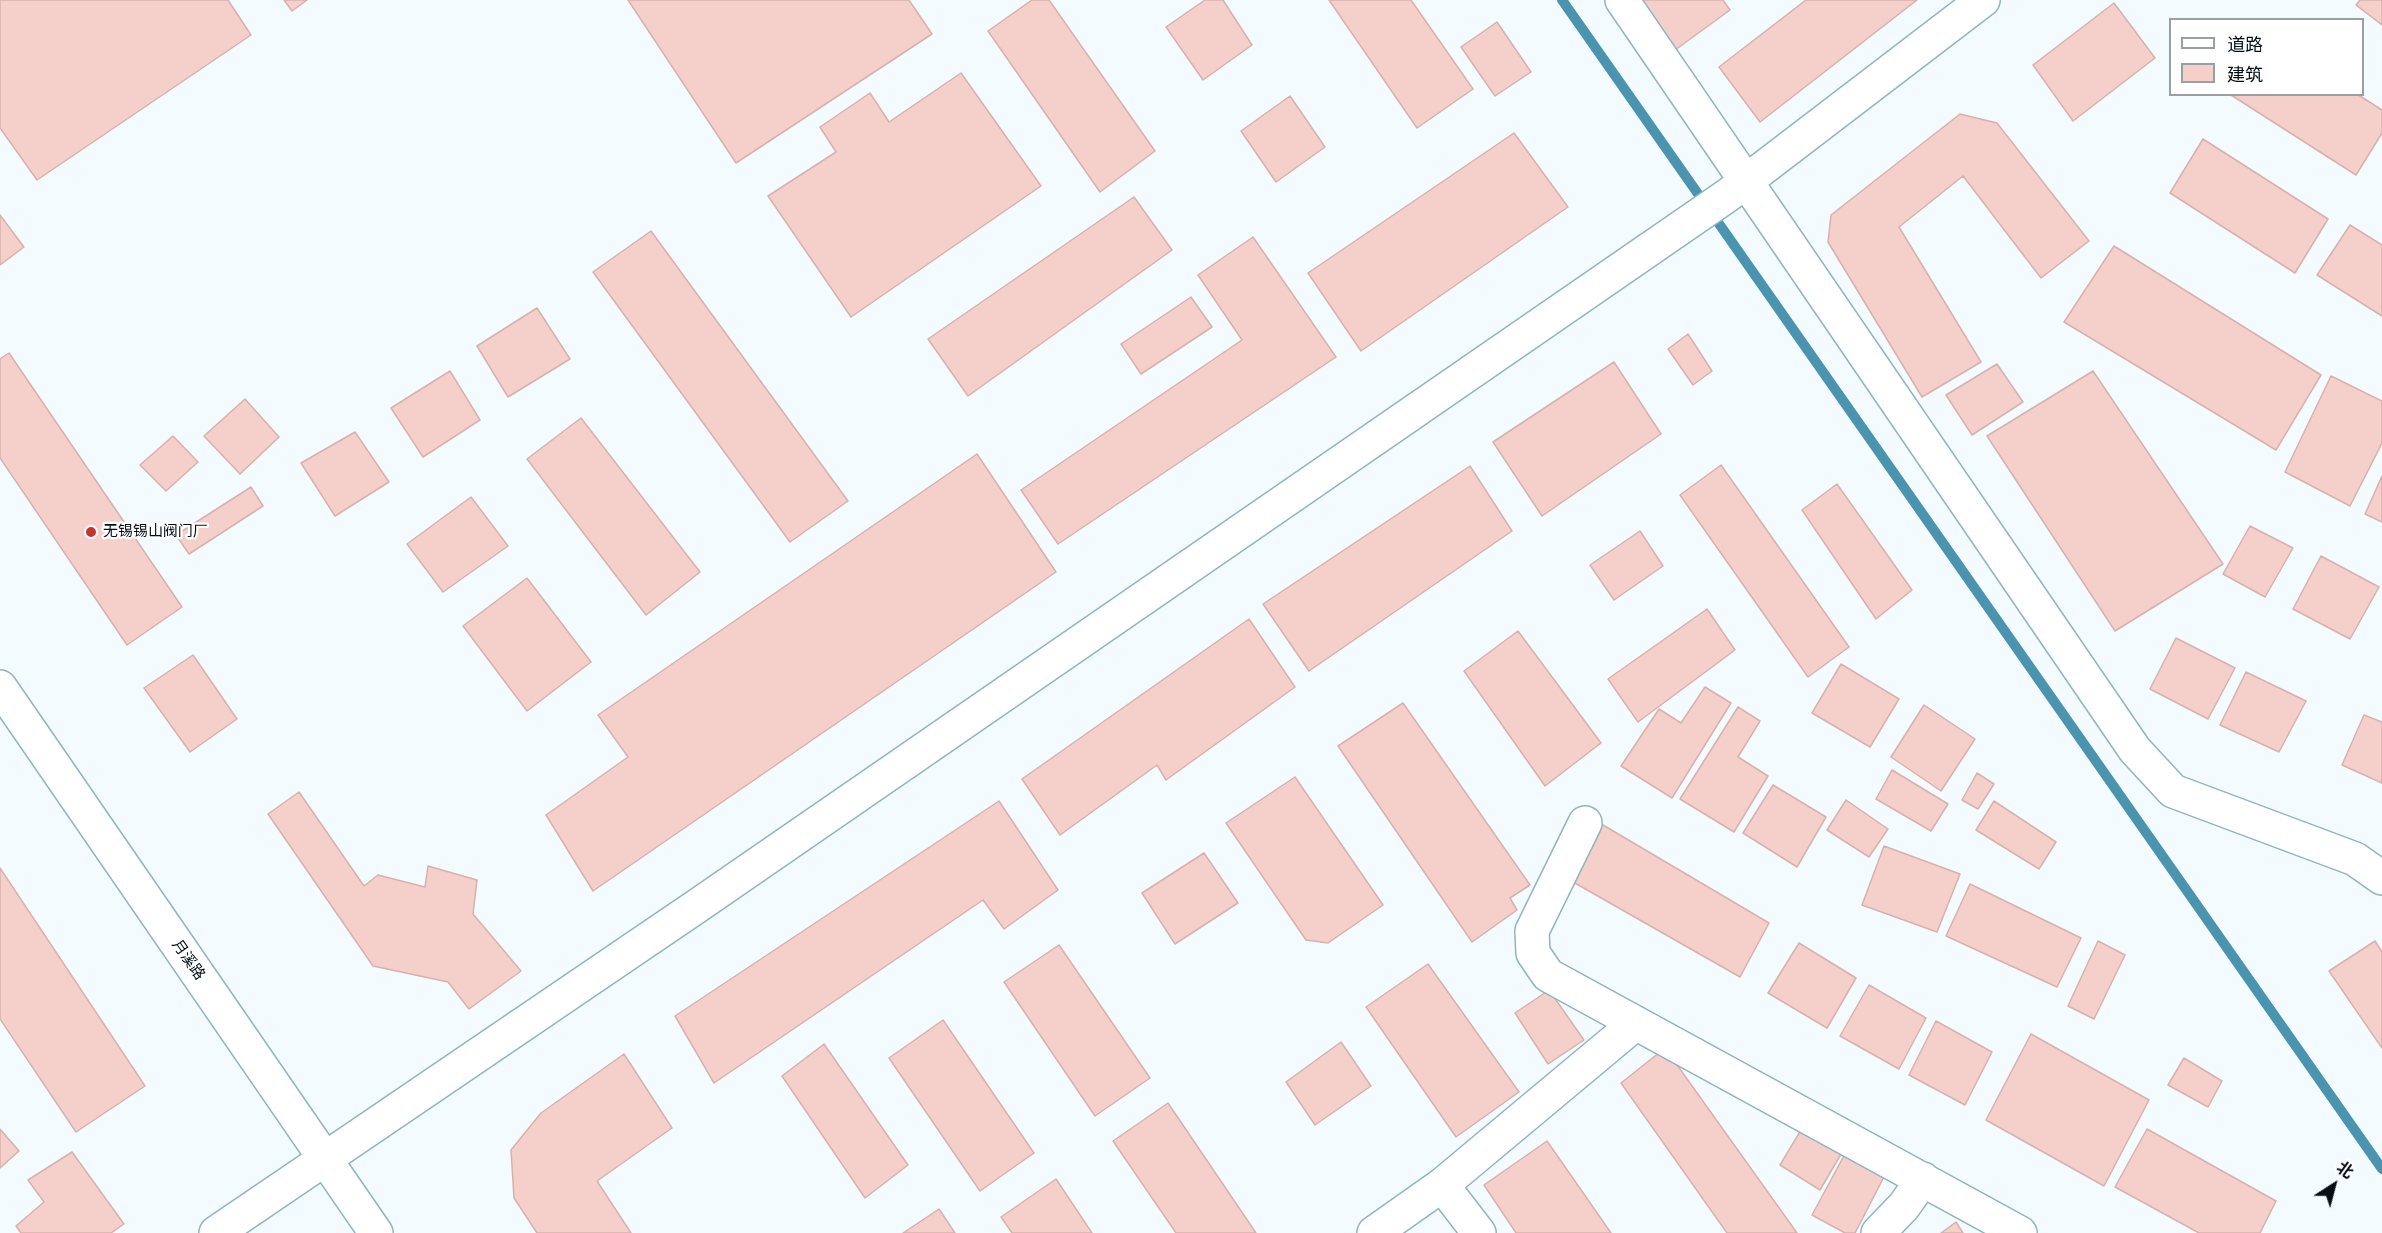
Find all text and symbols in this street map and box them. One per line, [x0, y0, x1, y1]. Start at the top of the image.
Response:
legend [2169, 18, 2364, 96]
text: 道路 [2227, 35, 2263, 55]
text: 建筑 [2227, 65, 2263, 85]
place label: 无锡锡山阀门厂 [103, 523, 208, 541]
marker: 无锡锡山阀门厂 [84, 525, 98, 539]
street label: 月溪路 [168, 936, 208, 984]
north arrow [2304, 1155, 2364, 1215]
text: 北 [2333, 1158, 2356, 1182]

